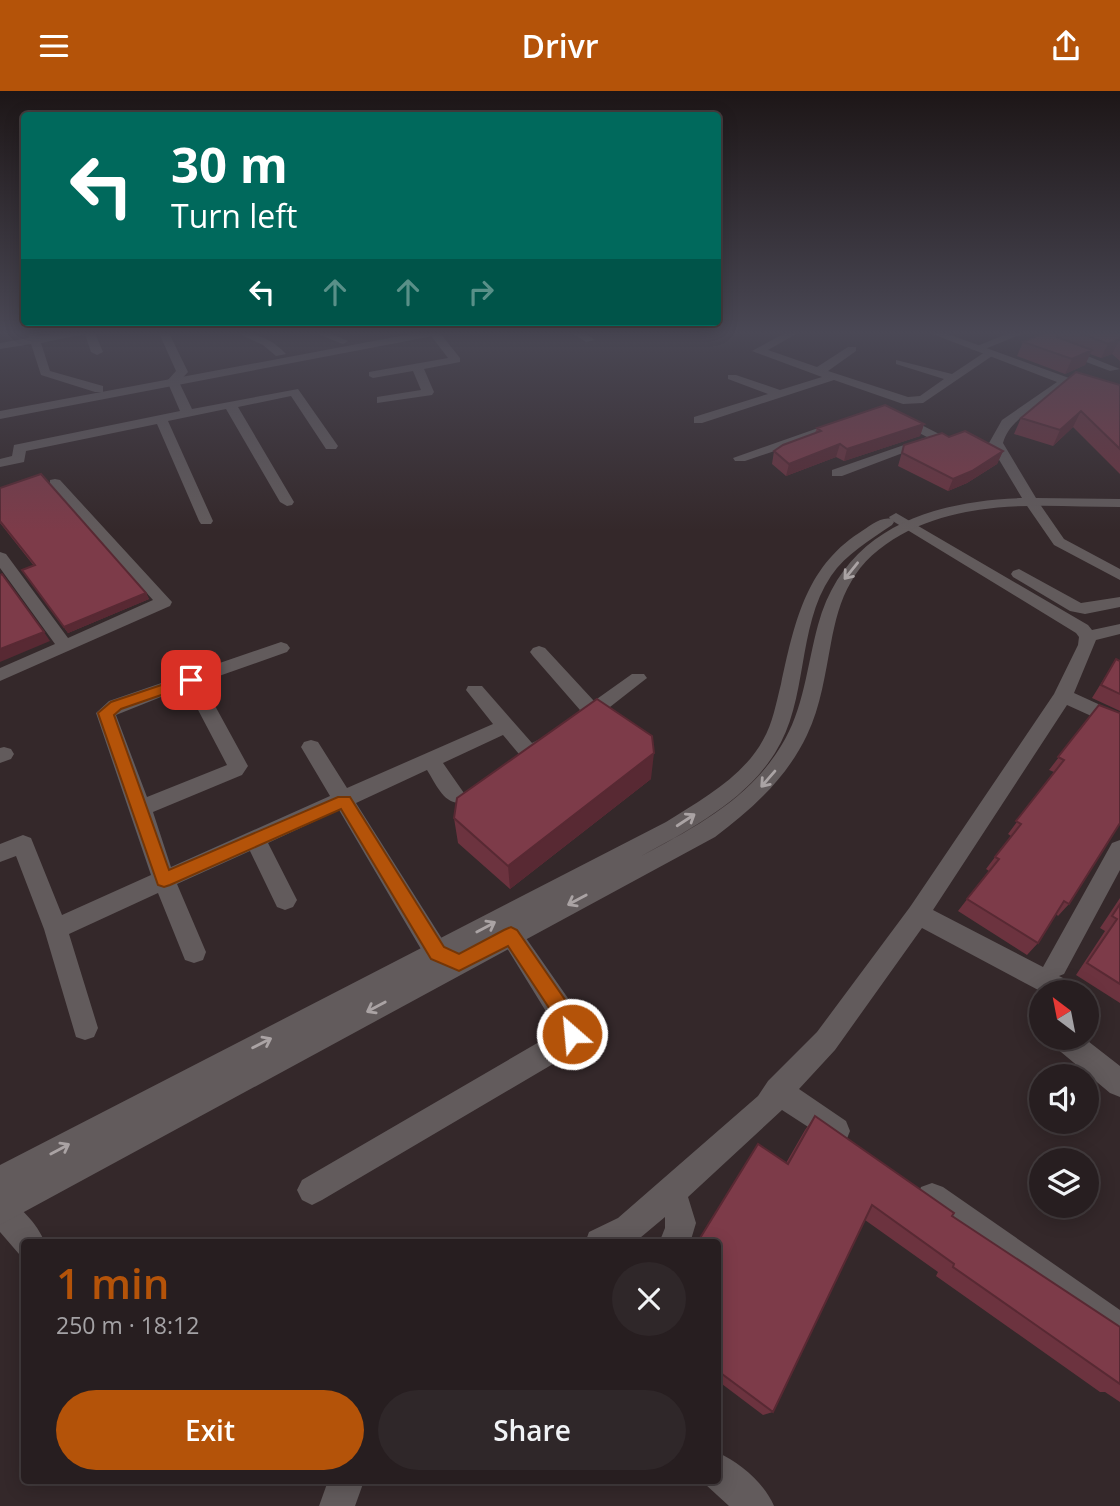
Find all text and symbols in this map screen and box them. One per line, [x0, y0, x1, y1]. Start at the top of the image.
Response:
text: Drivr [521, 24, 599, 67]
icon: menu [35, 27, 73, 65]
icon: share [1047, 27, 1085, 65]
text: 30 m [171, 131, 288, 197]
icon: left [56, 140, 147, 231]
text: Turn left [171, 194, 297, 237]
icon: left [243, 273, 281, 311]
icon: ahead [316, 273, 354, 311]
icon: ahead [389, 273, 427, 311]
icon: right [462, 273, 500, 311]
one-way arrow [843, 561, 859, 579]
pin [161, 650, 221, 710]
icon: arrive [172, 661, 210, 699]
one-way arrow [760, 770, 776, 788]
one-way arrow [676, 813, 695, 827]
one-way arrow [567, 894, 588, 907]
one-way arrow [475, 920, 496, 934]
north arrow [1029, 980, 1099, 1050]
map controls [1029, 980, 1099, 1218]
position arrow [535, 997, 609, 1071]
one-way arrow [366, 1001, 387, 1015]
one-way arrow [251, 1036, 272, 1050]
button: sound [1029, 1064, 1099, 1134]
one-way arrow [49, 1141, 70, 1155]
button: layers [1029, 1148, 1099, 1218]
text: 1 min [56, 1254, 169, 1311]
button: close [612, 1262, 686, 1336]
text: 250 m · 18:12 [56, 1309, 199, 1341]
button: Exit [56, 1390, 364, 1470]
button: Share [378, 1390, 686, 1470]

